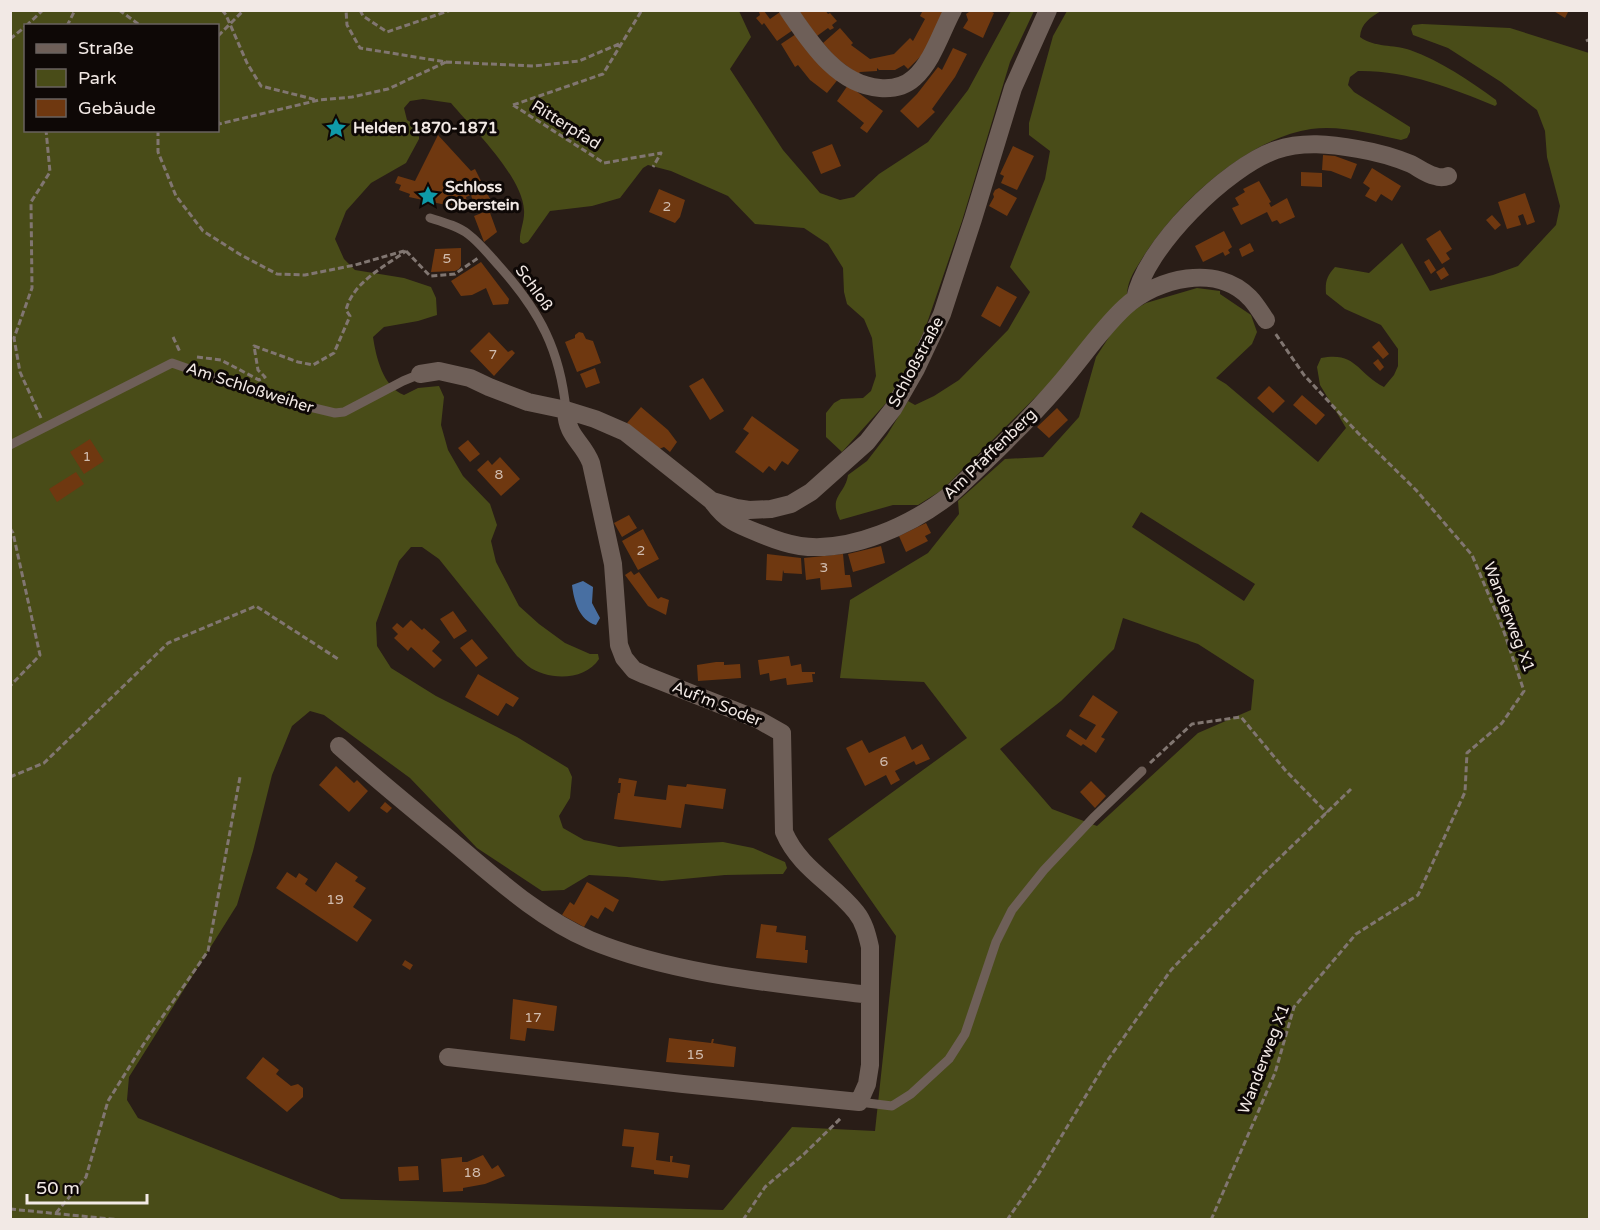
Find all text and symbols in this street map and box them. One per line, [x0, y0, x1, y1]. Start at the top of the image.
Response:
legend [24, 24, 219, 132]
text: Straße [78, 37, 134, 59]
text: Park [78, 67, 117, 89]
street label: Ritterpfad [528, 96, 604, 154]
text: Gebäude [78, 97, 156, 119]
place icon: Helden 1870-1871 [324, 116, 348, 140]
place label: Helden 1870-1871 [353, 118, 498, 138]
place label: Schloss Oberstein [445, 177, 520, 215]
place icon: Schloss Oberstein [416, 184, 440, 208]
house number: 2 [663, 198, 671, 215]
house number: 5 [443, 250, 451, 267]
street label: Schloß [511, 261, 557, 315]
street label: Schloßstraße [884, 314, 948, 410]
house number: 7 [489, 346, 497, 363]
street label: Am Schloßweiher [184, 358, 317, 418]
street label: Am Pfaffenberg [939, 404, 1041, 504]
house number: 1 [83, 448, 91, 465]
house number: 8 [495, 466, 504, 483]
house number: 2 [637, 542, 645, 559]
house number: 3 [820, 559, 828, 576]
street label: Wanderweg X1 [1479, 559, 1539, 675]
street label: Auf'm Soder [669, 677, 766, 731]
house number: 6 [880, 753, 889, 770]
house number: 19 [326, 891, 344, 908]
street label: Wanderweg X1 [1234, 1001, 1294, 1117]
house number: 17 [524, 1009, 542, 1026]
house number: 15 [686, 1046, 704, 1063]
house number: 18 [463, 1164, 481, 1181]
scale bar [27, 1167, 147, 1205]
text: 50 m [36, 1177, 80, 1199]

